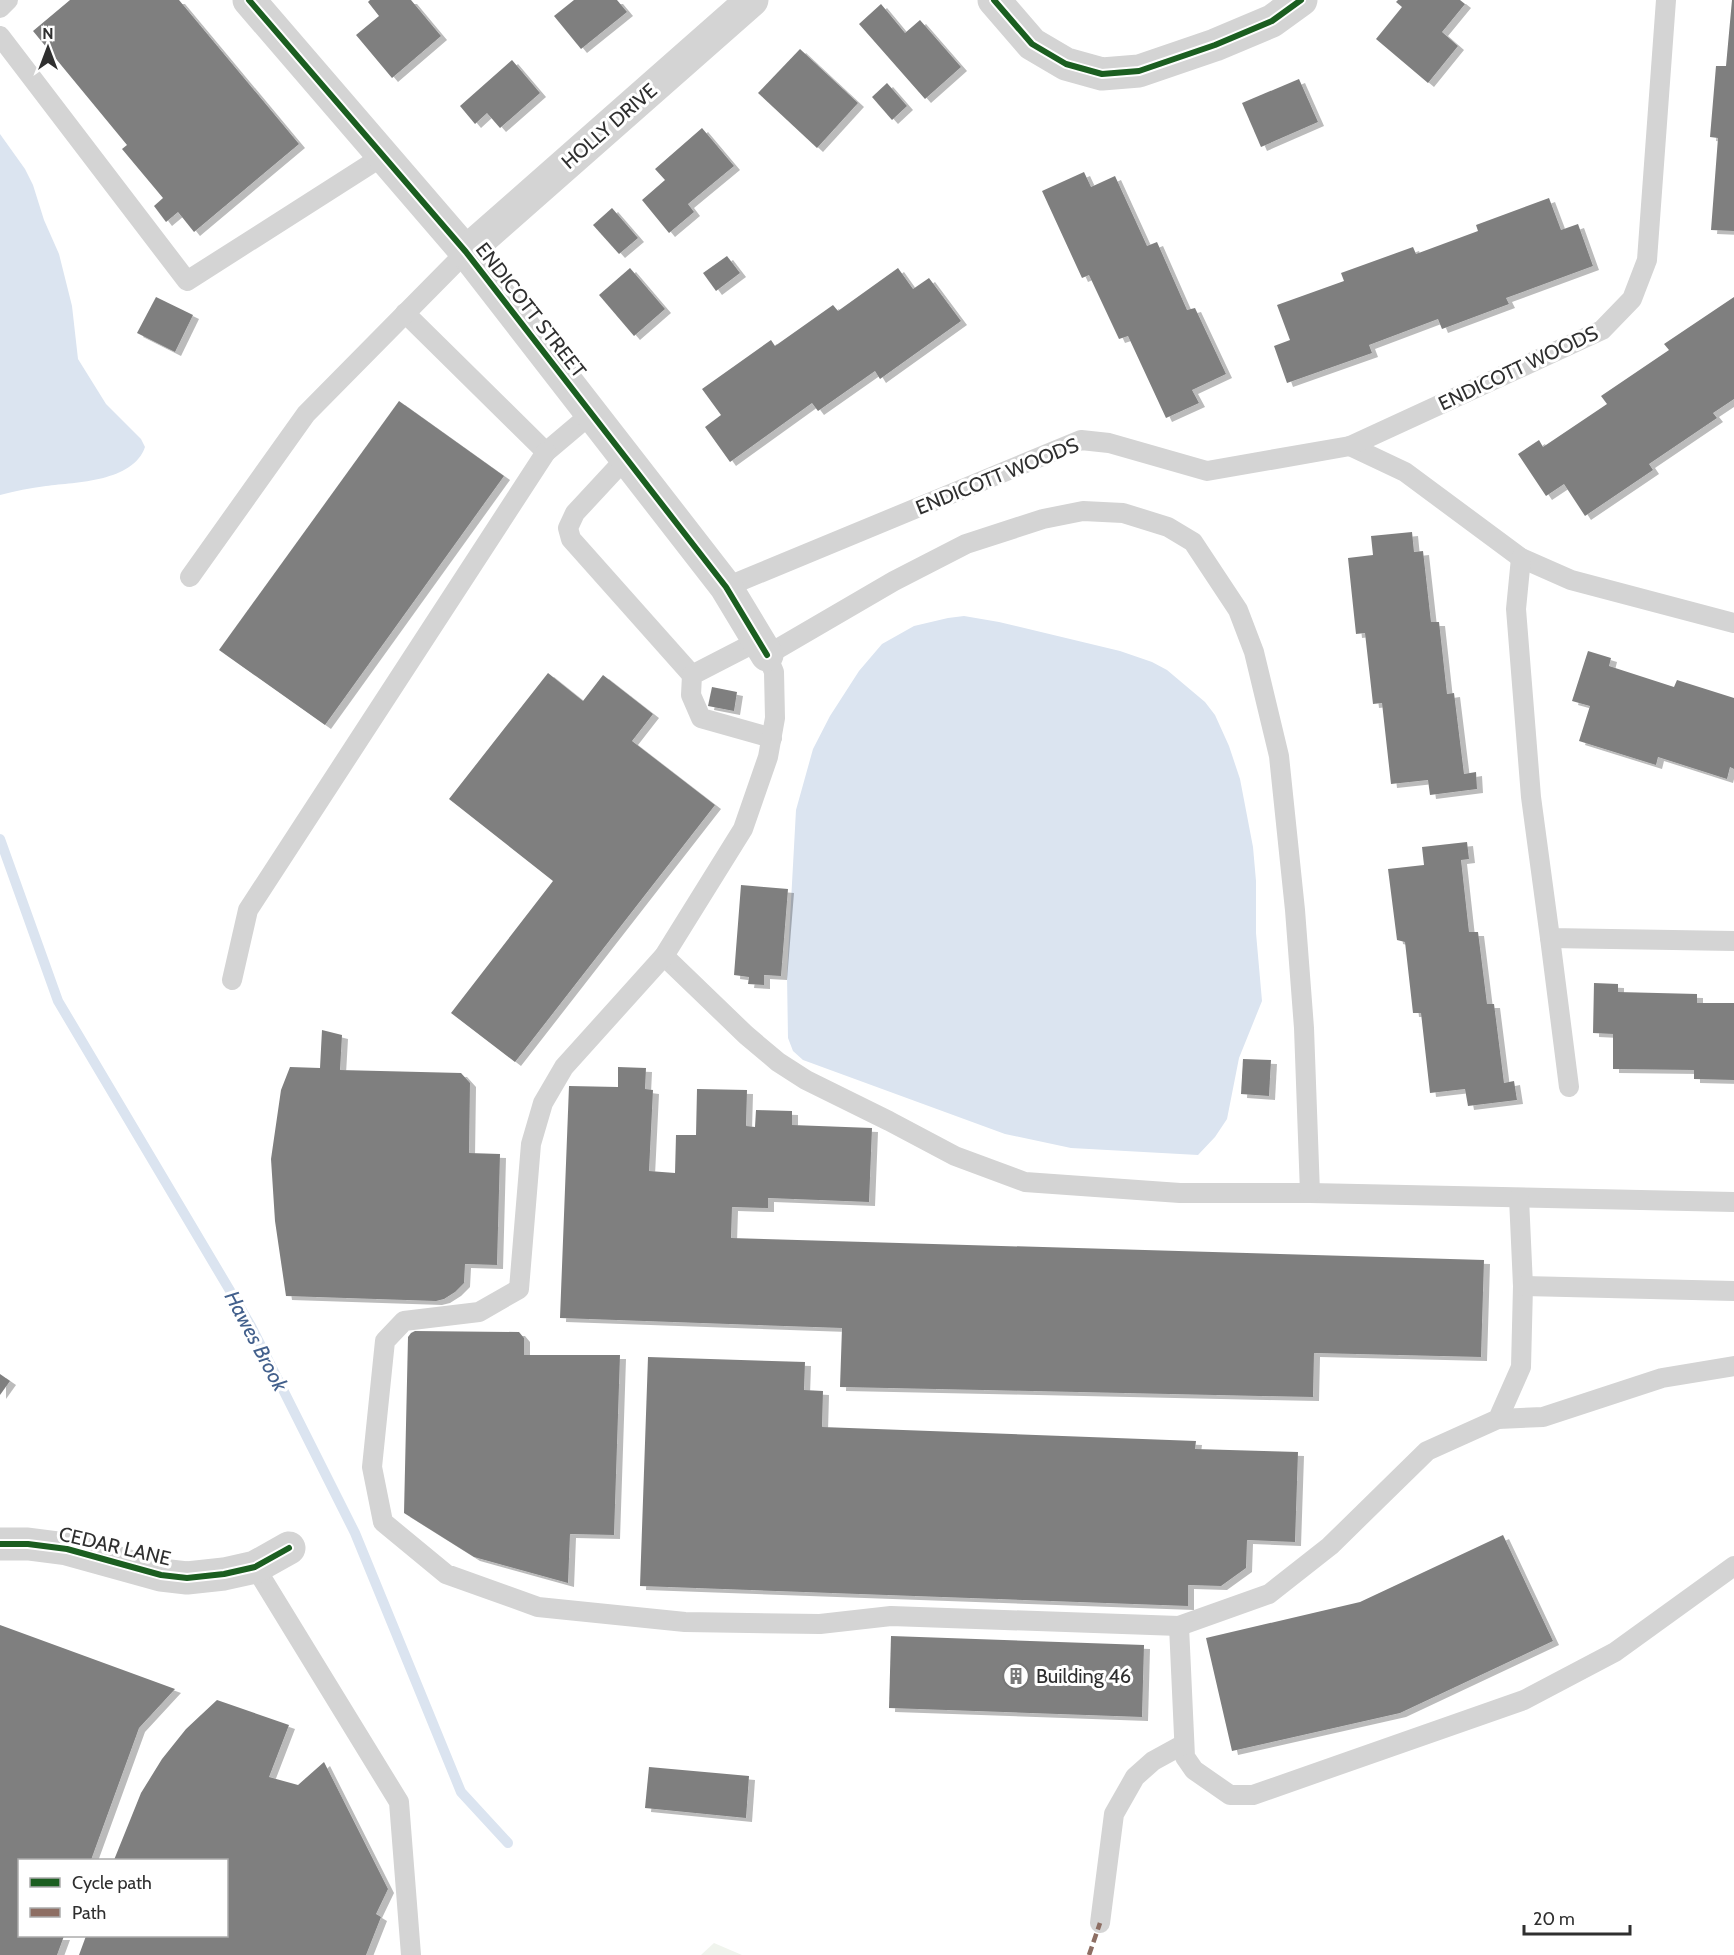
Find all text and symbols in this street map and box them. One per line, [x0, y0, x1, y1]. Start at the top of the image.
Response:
north arrow [18, 18, 78, 78]
text: N [42, 24, 54, 43]
street label: HOLLY DRIVE [556, 78, 662, 174]
street label: ENDICOTT STREET [471, 238, 591, 383]
street label: ENDICOTT WOODS [1434, 320, 1602, 416]
street label: ENDICOTT WOODS [912, 432, 1082, 520]
water label: Hawes Brook [220, 1286, 294, 1396]
street label: CEDAR LANE [57, 1521, 173, 1571]
building icon: Building 46 [1001, 1661, 1031, 1691]
place label: Building 46 [1036, 1664, 1131, 1688]
legend [18, 1859, 228, 1937]
text: Cycle path [72, 1872, 152, 1894]
scale bar [1524, 1898, 1630, 1936]
text: Path [72, 1902, 106, 1924]
text: 20 m [1533, 1908, 1575, 1930]

